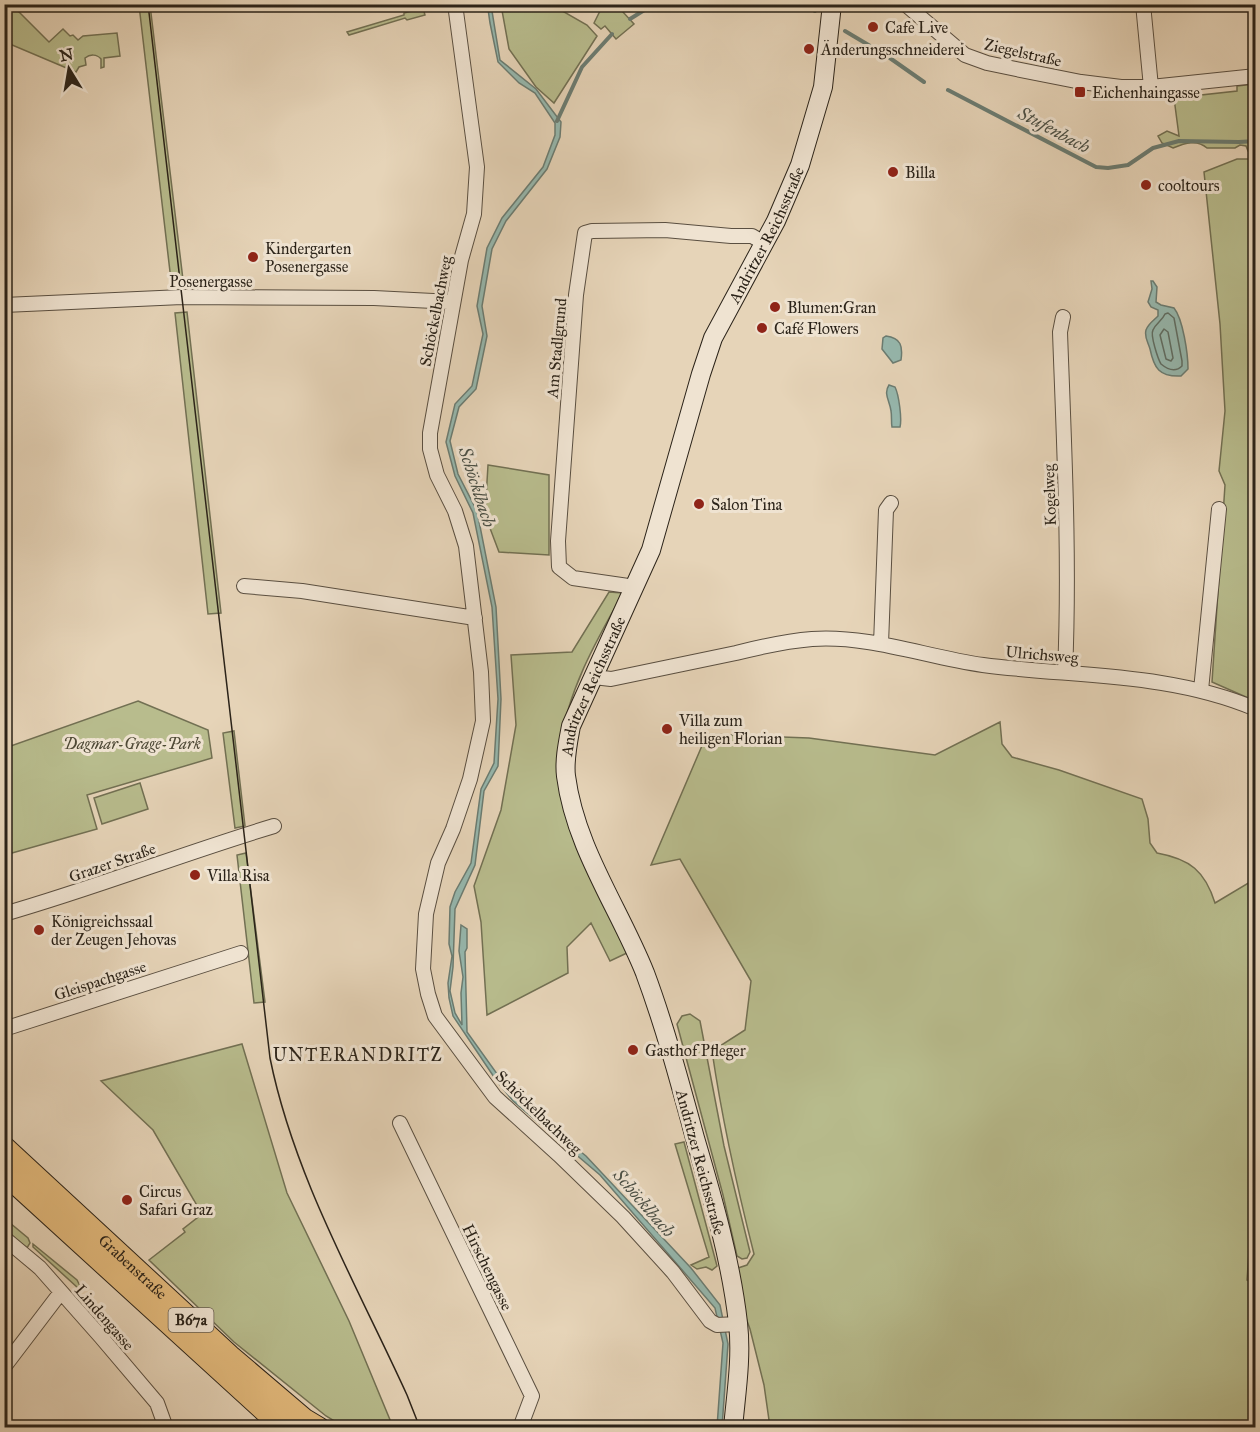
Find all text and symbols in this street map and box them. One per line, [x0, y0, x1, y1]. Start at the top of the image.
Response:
place label: Cafe Live [885, 18, 949, 37]
marker: Cafe Live [866, 20, 880, 34]
street label: Ziegelstraße [982, 34, 1064, 72]
north arrow [39, 39, 99, 99]
place label: Änderungsschneiderei [820, 39, 965, 60]
marker: Änderungsschneiderei [802, 42, 816, 56]
text: N [58, 44, 75, 65]
place label: Eichenhaingasse [1092, 83, 1200, 103]
marker: Eichenhaingasse [1073, 85, 1087, 99]
water label: Stufenbach [1013, 101, 1094, 158]
place label: Billa [905, 163, 936, 182]
street label: Andritzer Reichsstraße [724, 164, 808, 307]
marker: Billa [886, 165, 900, 179]
place label: cooltours [1158, 176, 1220, 195]
marker: cooltours [1139, 178, 1153, 192]
place label: Kindergarten Posenergasse [265, 239, 352, 277]
marker: Kindergarten Posenergasse [246, 250, 260, 264]
street label: Schöckelbachweg [415, 254, 457, 368]
street label: Posenergasse [169, 272, 253, 292]
street label: Am Stadlgrund [543, 297, 571, 400]
place label: Blumen:Gran [787, 298, 877, 317]
marker: Blumen:Gran [768, 300, 782, 314]
place label: Café Flowers [774, 319, 859, 338]
marker: Café Flowers [755, 321, 769, 335]
water label: Schöcklbach [453, 443, 500, 530]
street label: Kogelweg [1039, 463, 1061, 526]
place label: Salon Tina [711, 495, 783, 514]
marker: Salon Tina [692, 497, 706, 511]
street label: Andritzer Reichsstraße [557, 613, 630, 758]
street label: Ulrichsweg [1005, 642, 1080, 668]
place label: Villa zum heiligen Florian [678, 711, 783, 749]
marker: Villa zum heiligen Florian [660, 722, 674, 736]
park label: Dagmar-Grage-Park [63, 734, 201, 753]
street label: Grazer Straße [66, 839, 158, 886]
place label: Villa Risa [206, 866, 270, 885]
marker: Villa Risa [188, 868, 202, 882]
place label: Königreichssaal der Zeugen Jehovas [51, 912, 177, 950]
marker: Königreichssaal der Zeugen Jehovas [32, 923, 46, 937]
street label: Gleispachgasse [52, 957, 149, 1005]
place label: Gasthof Pfleger [645, 1041, 746, 1061]
marker: Gasthof Pfleger [626, 1043, 640, 1057]
district label: UNTERANDRITZ [273, 1044, 443, 1066]
street label: Schöckelbachweg [491, 1066, 586, 1159]
street label: Andritzer Reichsstraße [672, 1086, 729, 1237]
water label: Schöcklbach [608, 1164, 680, 1242]
place label: Circus Safari Graz [139, 1182, 213, 1219]
marker: Circus Safari Graz [120, 1193, 134, 1207]
street label: Hirschengasse [458, 1221, 517, 1314]
street label: Grabenstraße [95, 1230, 171, 1304]
street label: Lindengasse [70, 1281, 139, 1355]
road number: B67a [168, 1308, 213, 1332]

